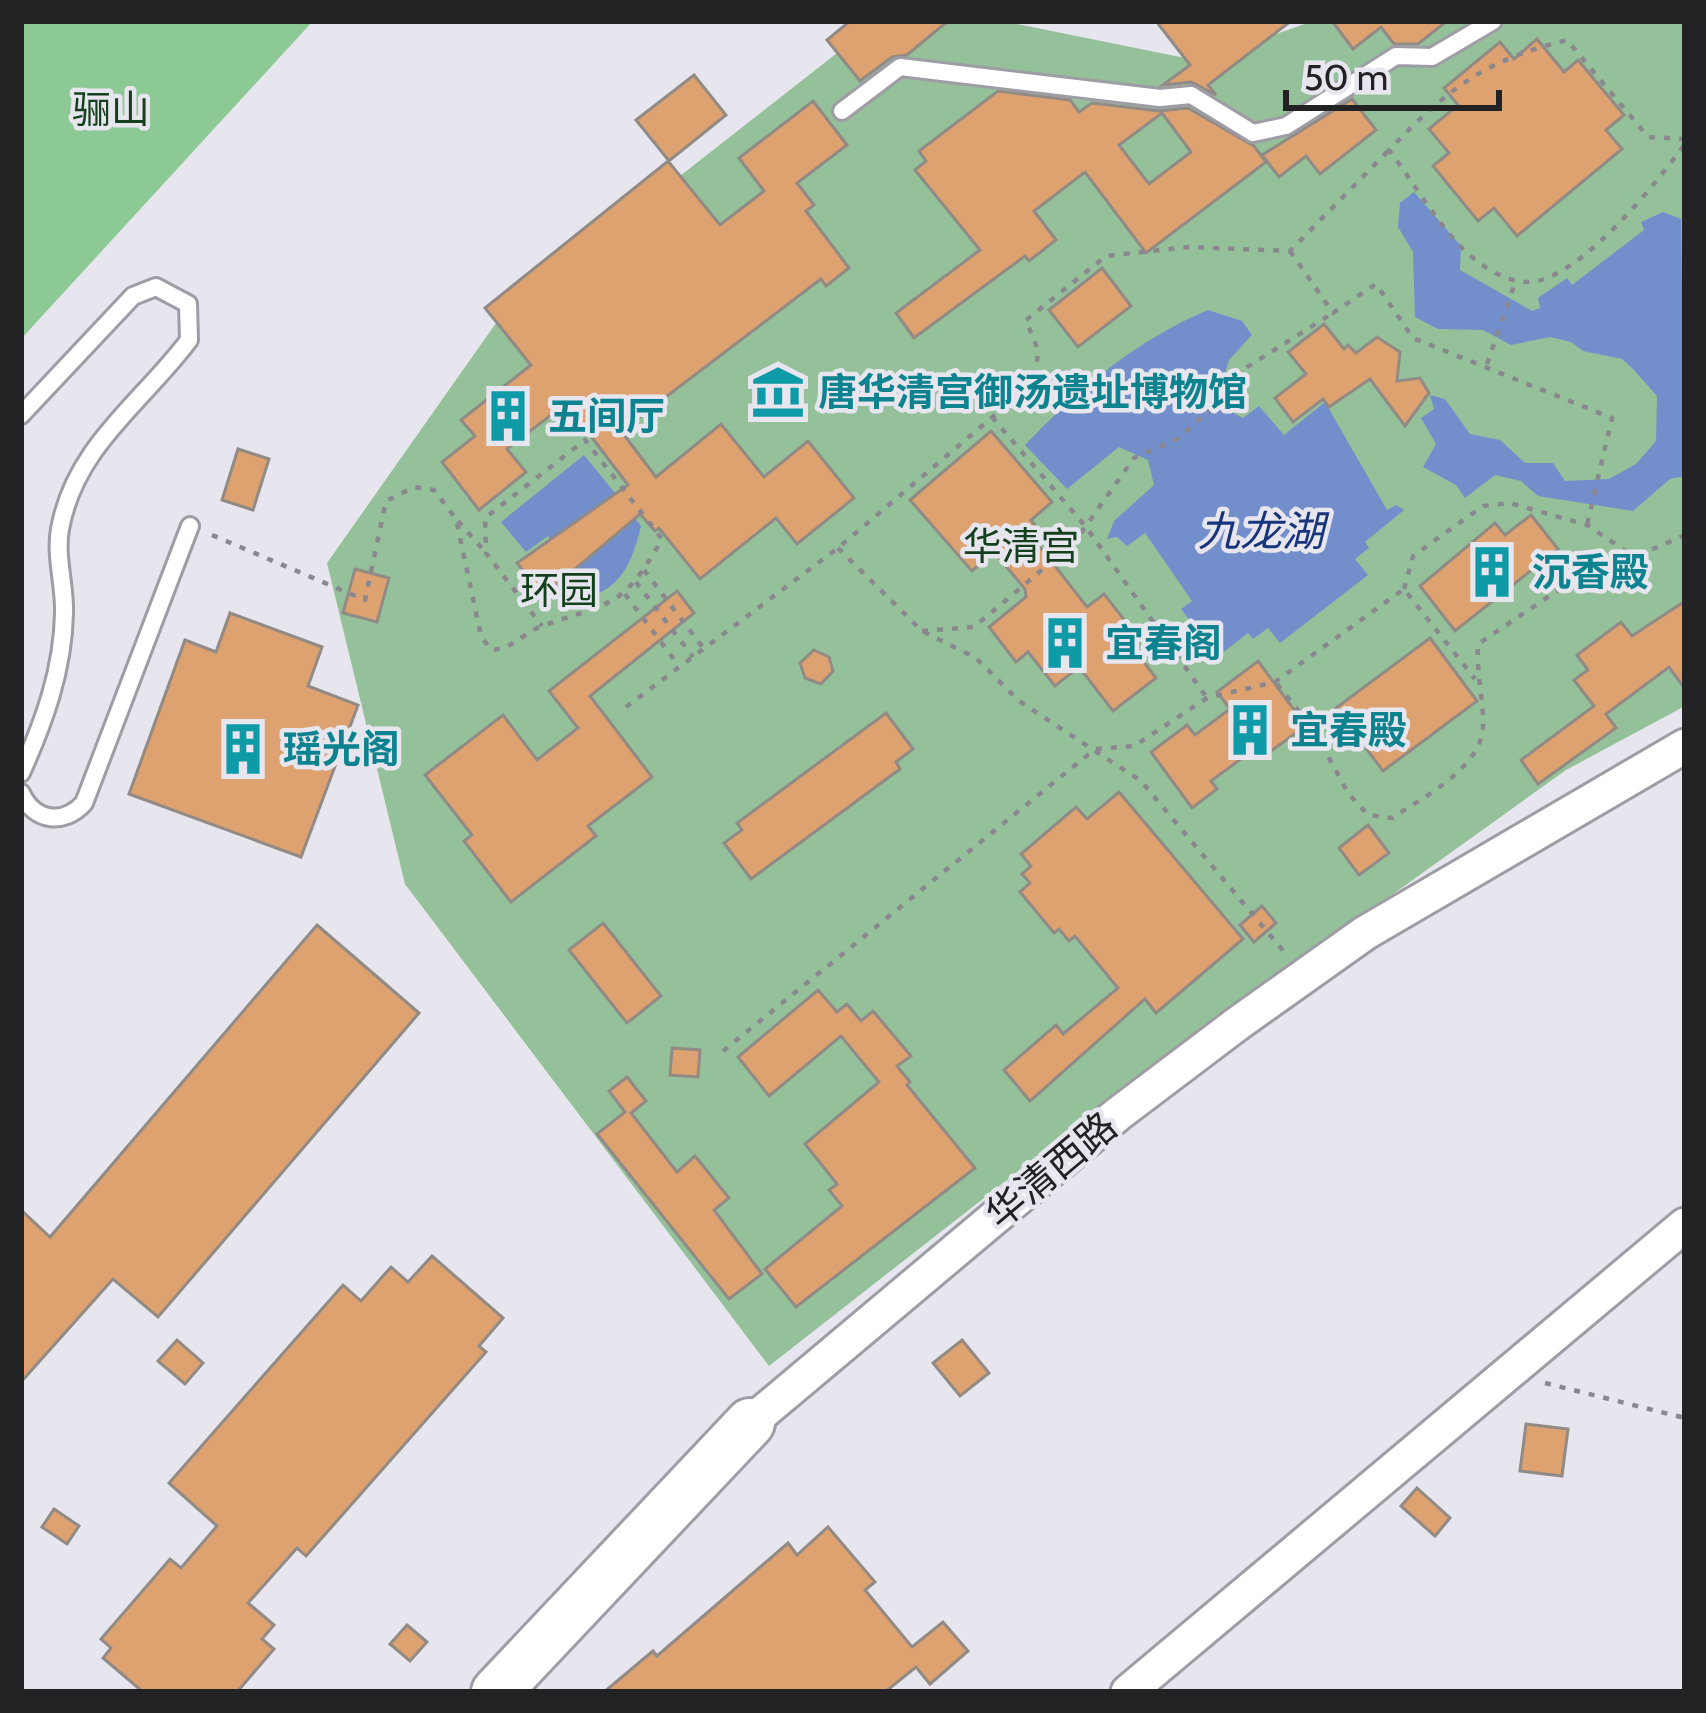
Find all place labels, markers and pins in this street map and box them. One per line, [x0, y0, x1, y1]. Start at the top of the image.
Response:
museum icon: 唐华清宫御汤遗址博物馆 [749, 363, 807, 421]
place label: 唐华清宫御汤遗址博物馆 [818, 368, 1247, 416]
building icon: 五间厅 [479, 387, 537, 445]
place label: 五间厅 [548, 392, 665, 440]
building icon: 沉香殿 [1463, 543, 1521, 601]
place label: 沉香殿 [1532, 548, 1649, 596]
building icon: 宜春阁 [1036, 614, 1094, 672]
place label: 宜春阁 [1105, 619, 1222, 667]
building icon: 宜春殿 [1221, 701, 1279, 759]
place label: 宜春殿 [1290, 706, 1407, 754]
building icon: 瑶光阁 [214, 720, 272, 778]
place label: 瑶光阁 [283, 725, 400, 773]

